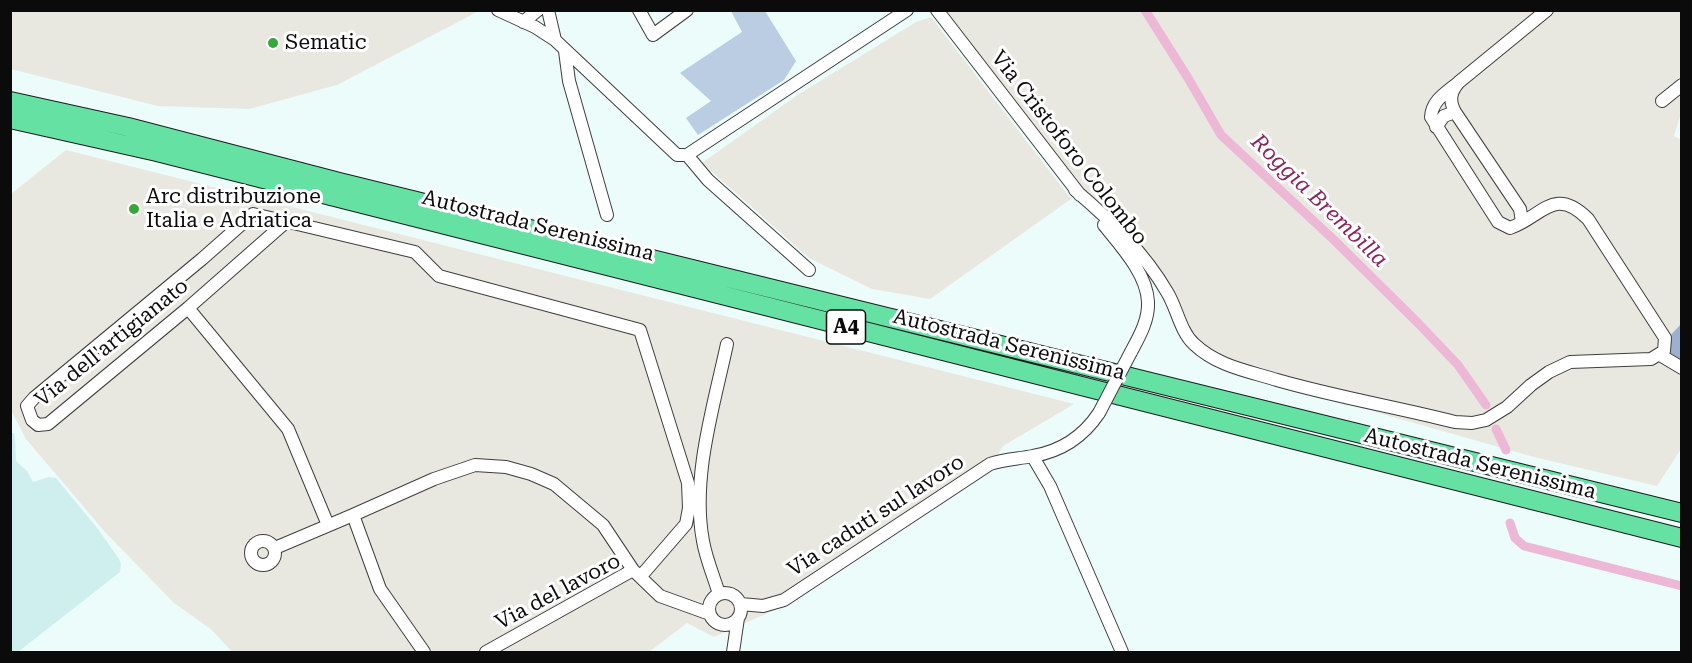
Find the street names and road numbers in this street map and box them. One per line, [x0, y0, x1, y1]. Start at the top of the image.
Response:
street label: Via Cristoforo Colombo [985, 46, 1153, 250]
street label: Autostrada Serenissima [420, 185, 656, 267]
street label: Via dell'artigianato [30, 273, 194, 413]
street label: Autostrada Serenissima [891, 304, 1127, 386]
road number: A4 [826, 310, 866, 344]
street label: Autostrada Serenissima [1362, 423, 1598, 505]
street label: Via caduti sul lavoro [783, 449, 969, 583]
street label: Via del lavoro [491, 548, 625, 636]

